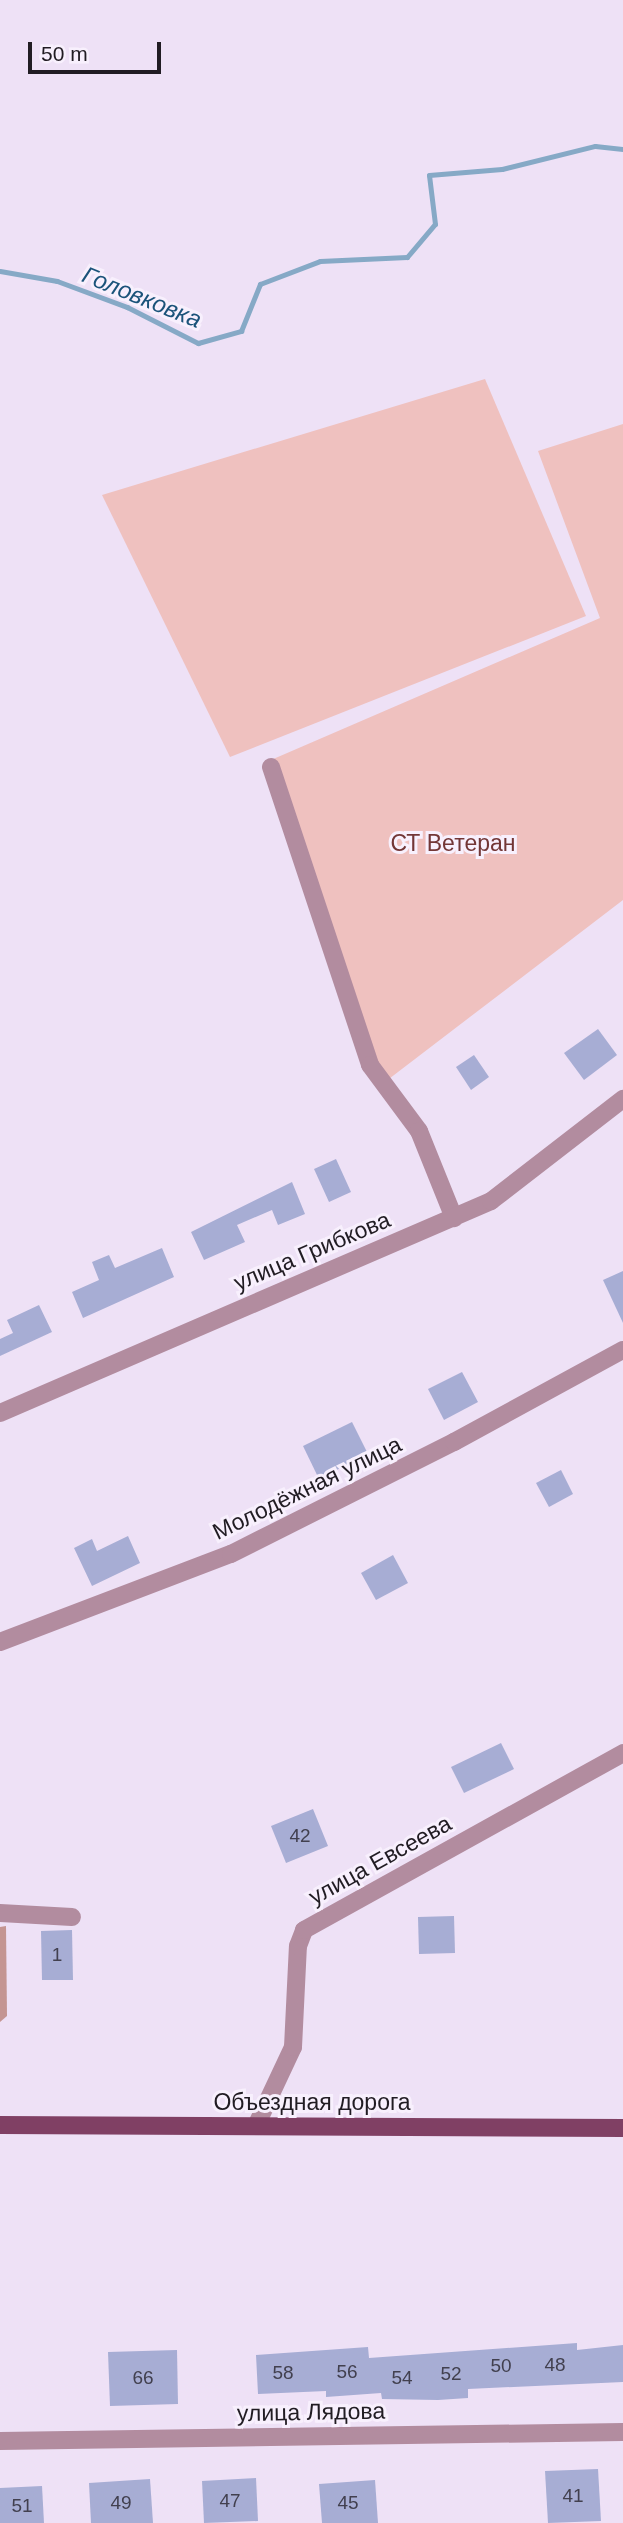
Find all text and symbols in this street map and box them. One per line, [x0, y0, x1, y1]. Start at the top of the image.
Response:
scale bar [32, 28, 164, 72]
text: 50 m [41, 42, 88, 65]
water label: Головковка [78, 260, 206, 334]
park label: СТ Ветеран [390, 829, 516, 857]
street label: улица Грибкова [230, 1206, 394, 1296]
street label: Молодёжная улица [208, 1430, 406, 1546]
street label: улица Евсеева [304, 1809, 456, 1911]
house number: 42 [289, 1825, 311, 1847]
house number: 1 [52, 1944, 62, 1966]
street label: Объездная дорога [213, 2088, 411, 2116]
house number: 48 [544, 2354, 566, 2376]
house number: 50 [490, 2355, 512, 2377]
house number: 56 [336, 2361, 358, 2383]
house number: 58 [272, 2362, 294, 2384]
house number: 52 [440, 2363, 462, 2385]
house number: 66 [132, 2367, 154, 2389]
house number: 54 [391, 2367, 413, 2389]
street label: улица Лядова [237, 2397, 385, 2427]
house number: 41 [562, 2485, 584, 2507]
house number: 47 [219, 2490, 241, 2512]
house number: 49 [110, 2492, 132, 2514]
house number: 45 [337, 2492, 359, 2514]
house number: 51 [11, 2495, 33, 2517]

